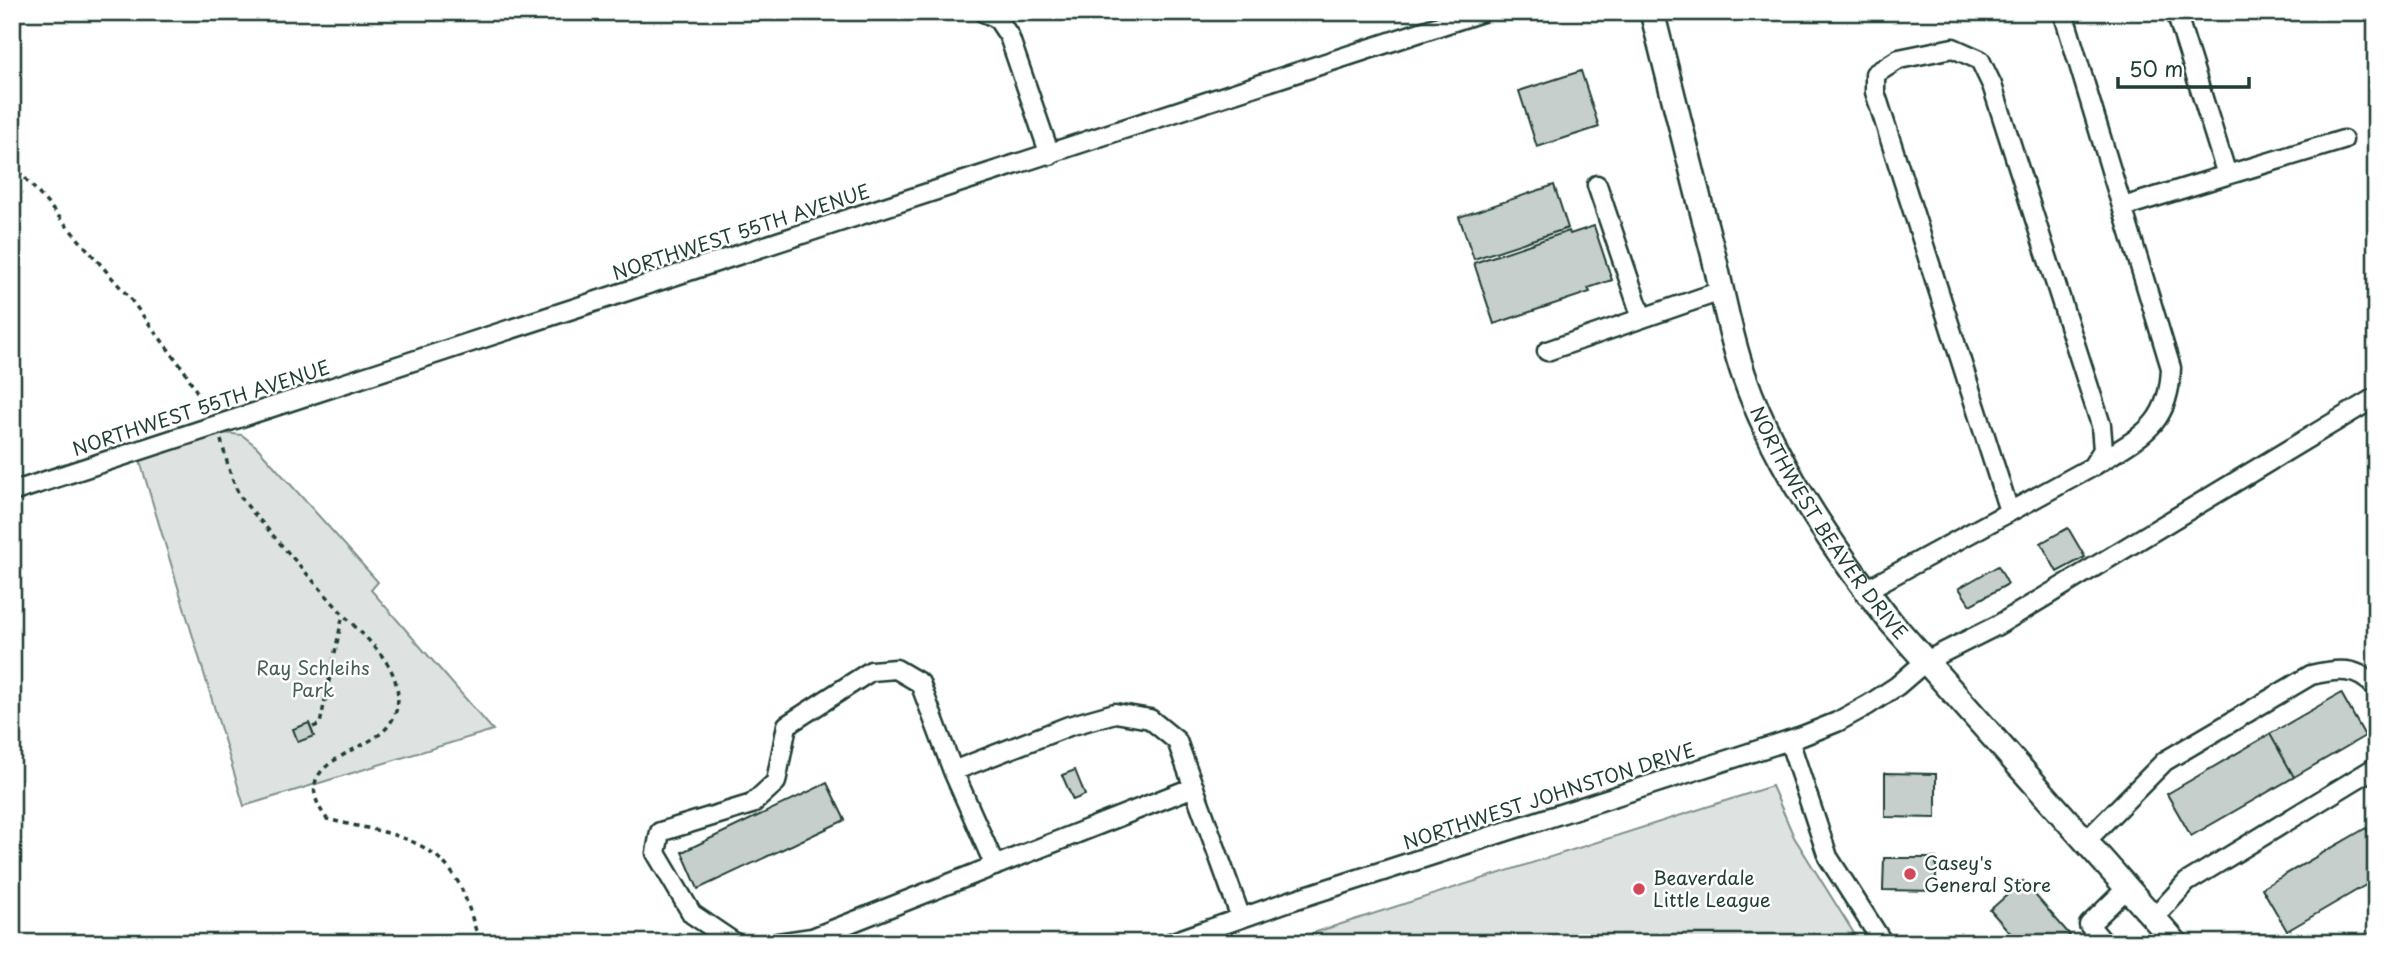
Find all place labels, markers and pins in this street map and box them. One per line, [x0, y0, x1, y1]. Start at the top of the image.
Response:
place label: Casey's General Store [1924, 848, 2051, 898]
place label: Beaverdale Little League [1653, 863, 1771, 913]
marker: Casey's General Store [1902, 866, 1918, 882]
marker: Beaverdale Little League [1631, 881, 1647, 897]

